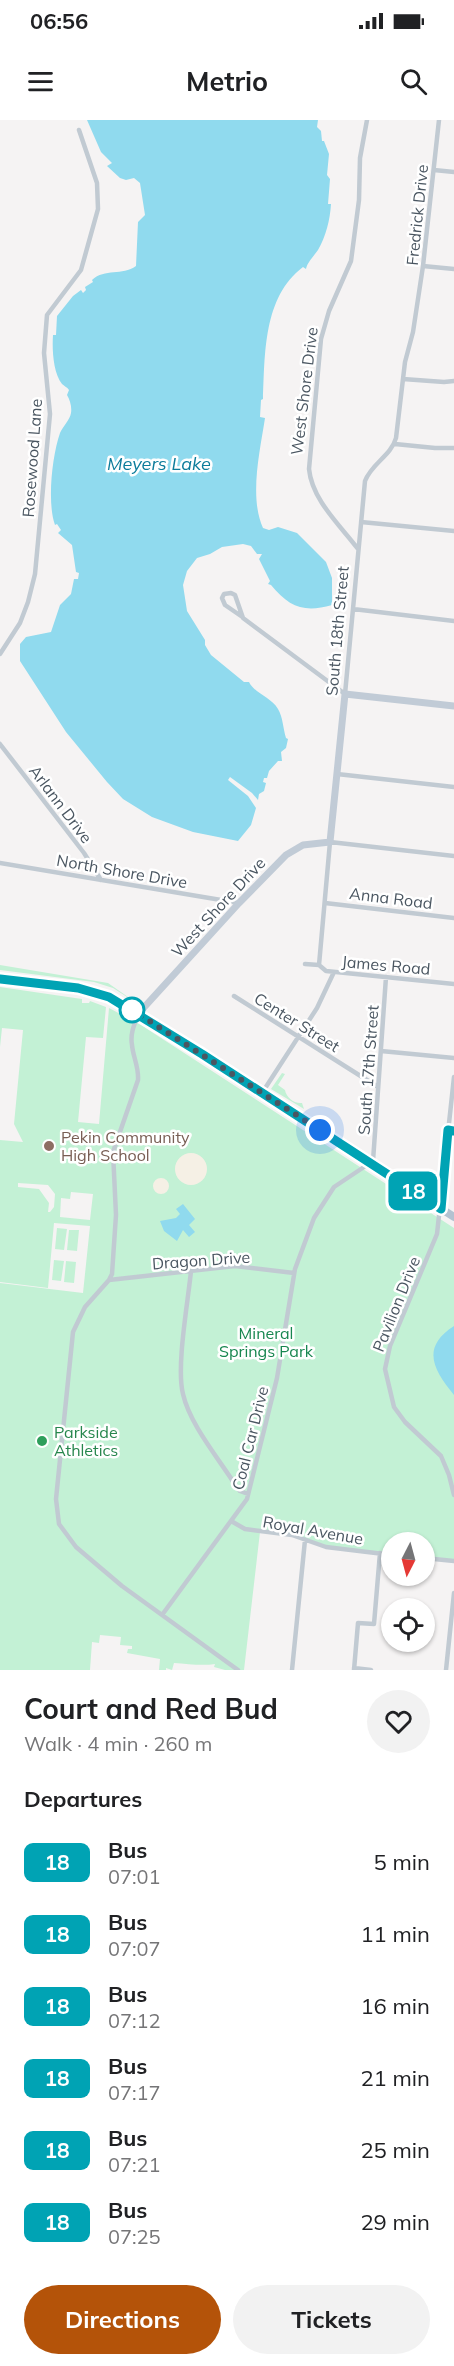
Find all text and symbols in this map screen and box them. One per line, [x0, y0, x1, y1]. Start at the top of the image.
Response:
text: 06:56 [30, 7, 88, 35]
text: Metrio [186, 64, 268, 98]
icon: menu [24, 65, 57, 98]
icon: search [397, 65, 430, 98]
street label: Fredrick Drive [402, 164, 432, 266]
street label: West Shore Drive [286, 326, 322, 456]
street label: Rosewood Lane [18, 398, 46, 518]
water label: Meyers Lake [107, 452, 211, 475]
street label: South 18th Street [321, 565, 353, 697]
street label: Arlann Drive [25, 761, 97, 847]
street label: North Shore Drive [55, 850, 189, 892]
street label: West Shore Drive [167, 853, 269, 961]
street label: Anna Road [348, 883, 434, 913]
street label: James Road [341, 951, 431, 979]
street label: Center Street [251, 988, 344, 1056]
unlabelled marker [119, 997, 145, 1023]
street label: South 17th Street [353, 1004, 383, 1136]
your location [305, 1115, 335, 1145]
place label: Pekin Community High School [61, 1127, 190, 1165]
marker: Pekin Community High School [42, 1139, 56, 1153]
line badge: 18 [386, 1172, 440, 1210]
text: 18 [400, 1178, 426, 1204]
street label: Dragon Drive [151, 1247, 251, 1273]
street label: Pavilion Drive [368, 1254, 424, 1354]
park label: Mineral Springs Park [219, 1323, 314, 1361]
street label: Coal Car Drive [227, 1384, 273, 1492]
place label: Parkside Athletics [54, 1422, 118, 1460]
marker: Parkside Athletics [35, 1434, 49, 1448]
street label: Royal Avenue [261, 1511, 365, 1549]
north arrow [381, 1532, 435, 1586]
map controls [381, 1532, 435, 1652]
button: locate [381, 1598, 435, 1652]
button: heart [367, 1690, 430, 1753]
text: Court and Red Bud [24, 1691, 278, 1726]
text: Walk · 4 min · 260 m [24, 1731, 212, 1756]
text: Departures [24, 1785, 142, 1813]
text: Bus [108, 1836, 147, 1864]
text: 5 min [374, 1848, 430, 1876]
text: 18 [44, 1849, 70, 1875]
text: 07:01 [108, 1864, 161, 1889]
text: Bus [108, 1908, 147, 1936]
text: 11 min [360, 1920, 430, 1948]
text: 18 [44, 1921, 70, 1947]
text: 07:07 [108, 1936, 161, 1961]
text: Bus [108, 1980, 147, 2008]
text: 16 min [360, 1992, 430, 2020]
text: 18 [44, 1993, 70, 2019]
text: 07:12 [108, 2008, 161, 2033]
text: Bus [108, 2052, 147, 2080]
text: 21 min [360, 2064, 430, 2092]
text: 18 [44, 2065, 70, 2091]
text: 07:17 [108, 2080, 161, 2105]
text: Bus [108, 2124, 147, 2152]
text: 25 min [360, 2136, 430, 2164]
text: 18 [44, 2137, 70, 2163]
text: 07:21 [108, 2152, 161, 2177]
text: Bus [108, 2196, 147, 2224]
text: 29 min [360, 2208, 430, 2236]
text: 18 [44, 2209, 70, 2235]
text: 07:25 [108, 2224, 161, 2249]
button: Directions [24, 2285, 221, 2354]
button: Tickets [233, 2285, 430, 2354]

